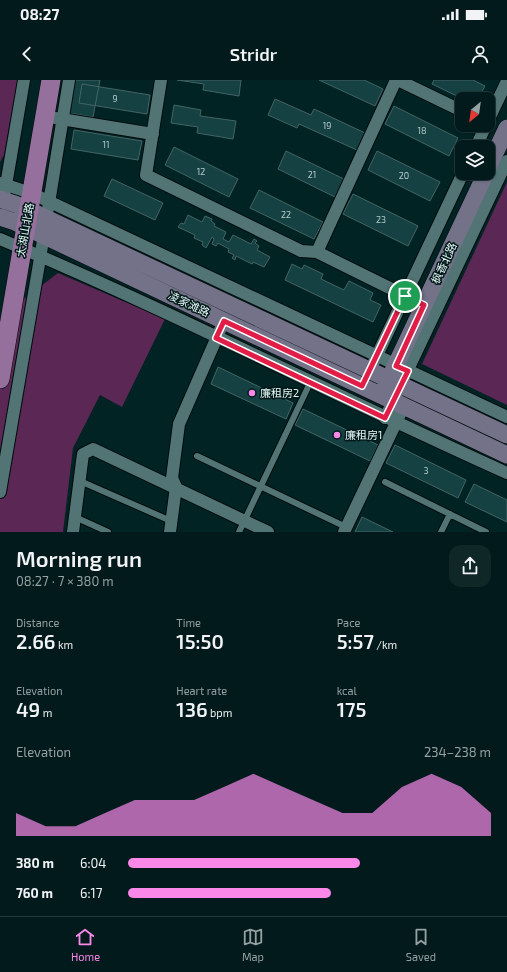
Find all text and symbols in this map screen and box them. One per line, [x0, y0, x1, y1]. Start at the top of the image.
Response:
text: 08:27 [20, 5, 59, 23]
icon: back [16, 43, 38, 65]
text: Stridr [230, 43, 277, 65]
icon: person [469, 43, 491, 65]
north arrow [455, 92, 495, 132]
map controls [455, 92, 495, 180]
house number: 9 [112, 93, 118, 104]
house number: 19 [323, 120, 331, 131]
house number: 18 [417, 125, 427, 136]
house number: 11 [102, 139, 110, 150]
button: layers [455, 140, 495, 180]
house number: 12 [197, 166, 205, 177]
house number: 21 [308, 169, 316, 180]
house number: 20 [399, 170, 409, 181]
street label: 太湖山北路 [13, 202, 36, 258]
house number: 22 [281, 209, 291, 220]
house number: 23 [376, 214, 386, 225]
street label: 枫香北路 [428, 240, 459, 285]
pin [388, 279, 422, 313]
icon: arrive [394, 285, 416, 307]
street label: 凌家滩路 [167, 288, 212, 319]
place label: 廉租房2 [260, 386, 299, 399]
marker: 廉租房2 [247, 388, 257, 398]
place label: 廉租房1 [345, 428, 382, 441]
marker: 廉租房1 [332, 430, 342, 440]
house number: 3 [423, 465, 429, 476]
text: Morning run [16, 545, 142, 571]
button: share [449, 545, 491, 587]
text: 08:27 · 7 × 380 m [16, 573, 114, 589]
text: Distance [16, 616, 59, 629]
text: Time [176, 616, 201, 629]
text: Pace [337, 616, 360, 629]
text: 2.66 [16, 629, 56, 653]
text: 15:50 [176, 629, 224, 653]
text: 5:57 [337, 629, 374, 653]
text: km [56, 638, 73, 651]
text: /km [374, 638, 397, 651]
text: Elevation [16, 684, 63, 697]
text: Heart rate [176, 684, 227, 697]
text: kcal [337, 684, 357, 697]
text: 49 [16, 697, 40, 721]
text: 136 [176, 697, 208, 721]
text: 175 [337, 697, 366, 721]
text: m [40, 706, 52, 719]
text: bpm [208, 706, 232, 719]
text: Elevation [16, 744, 71, 760]
text: 234–238 m [424, 744, 491, 760]
text: 380 m [16, 855, 54, 871]
text: 6:04 [80, 855, 106, 871]
text: 760 m [16, 885, 53, 901]
text: 6:17 [80, 885, 102, 901]
tab: Home [71, 926, 100, 963]
tab: Map [242, 926, 264, 963]
tab: Saved [406, 926, 436, 963]

